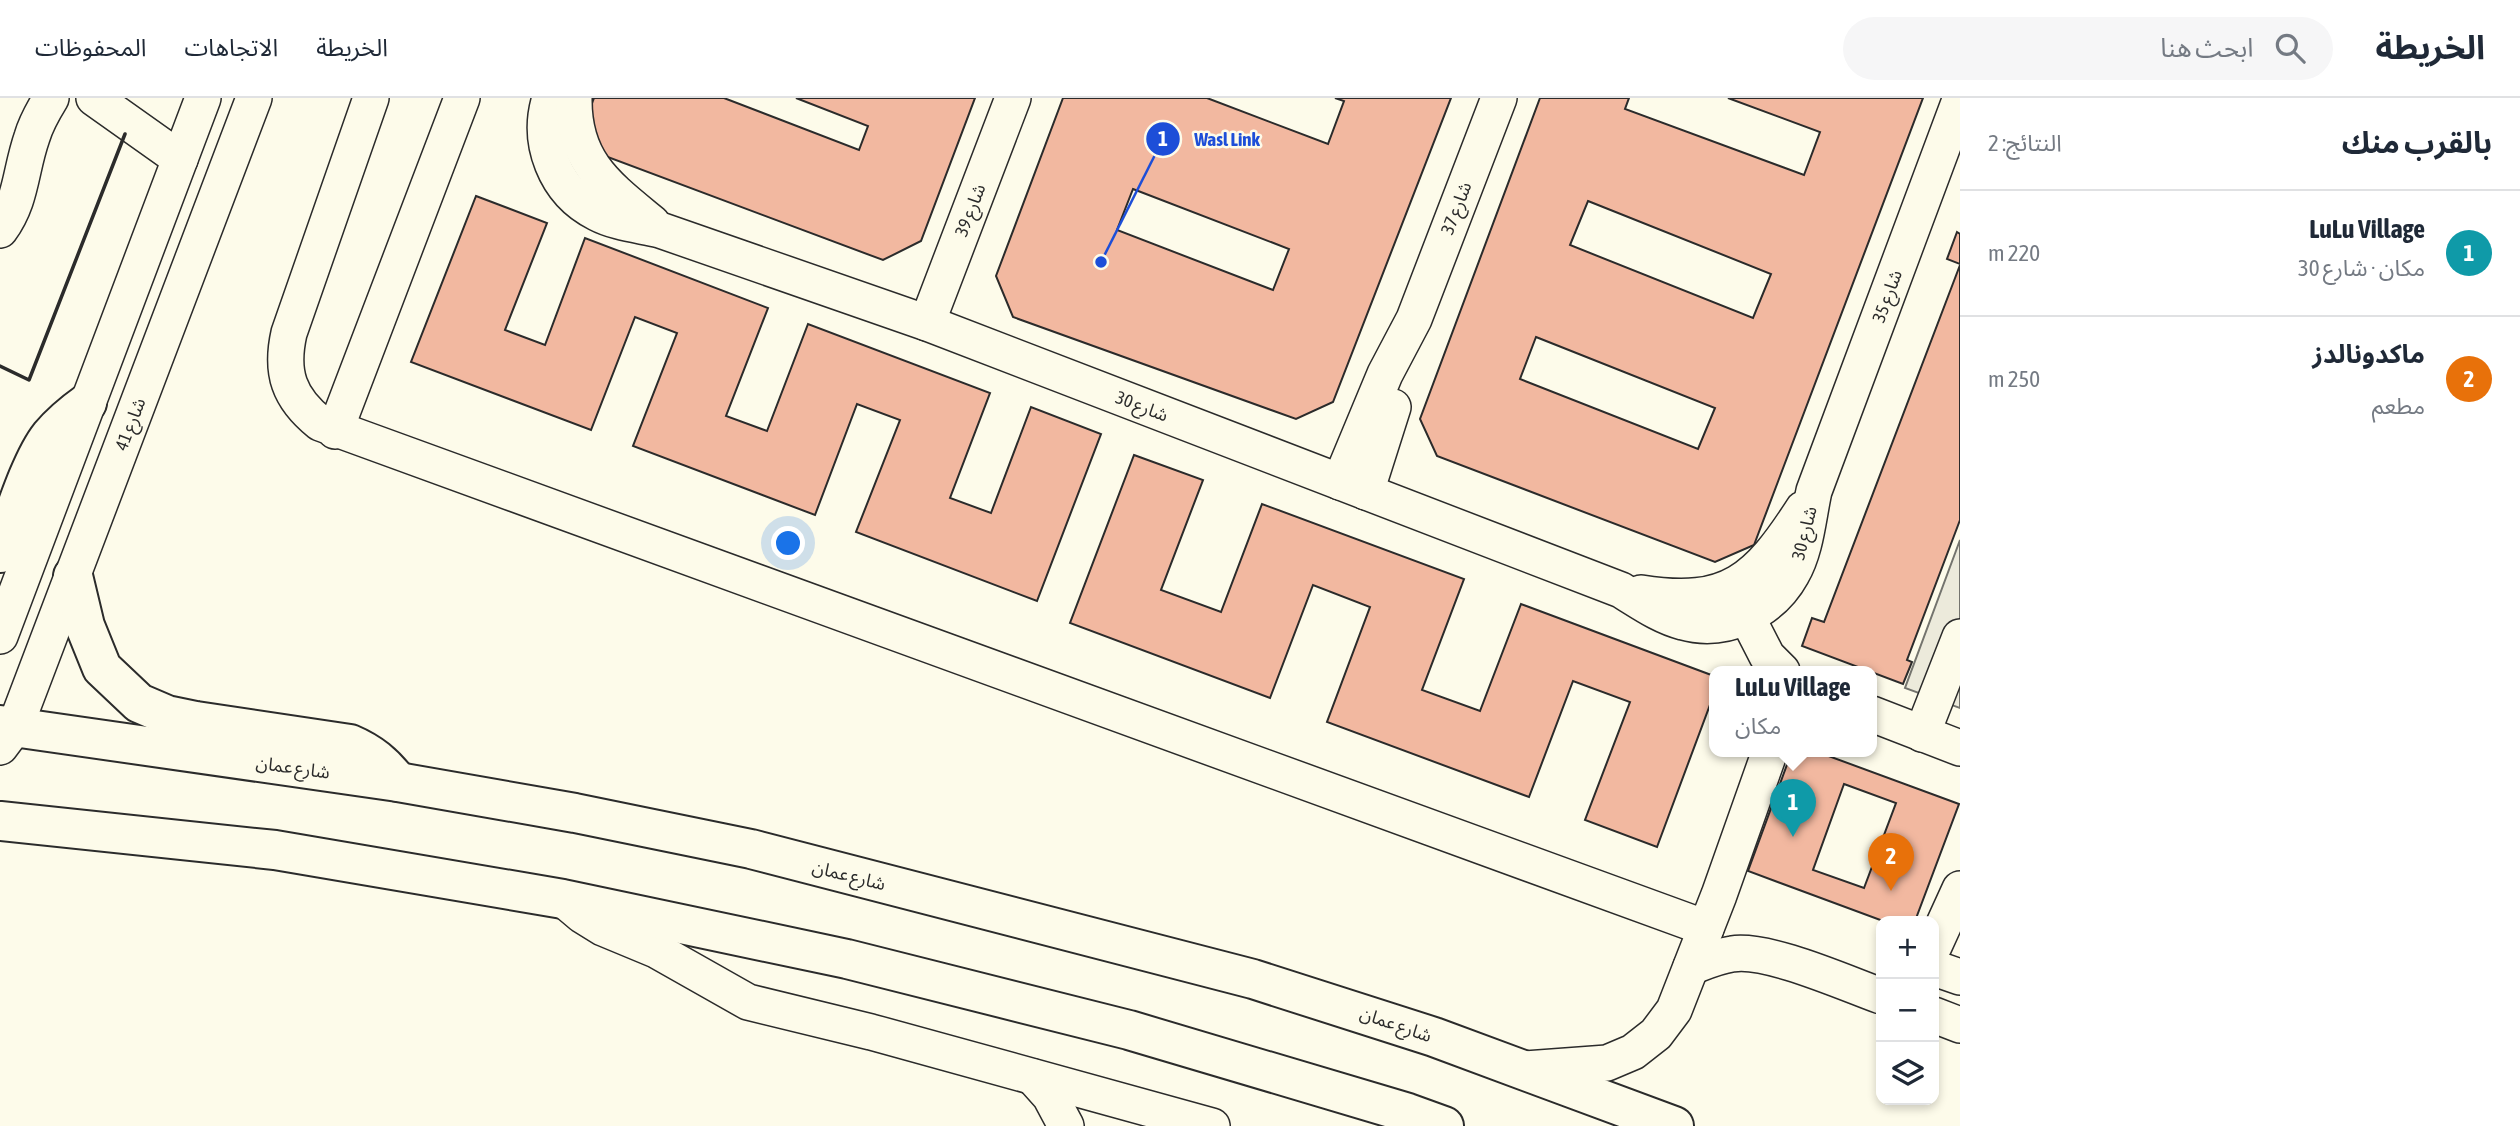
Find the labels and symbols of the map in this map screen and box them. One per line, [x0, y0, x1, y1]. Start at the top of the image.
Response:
callout: Wasl Link [1145, 119, 1274, 159]
text: 1 [1158, 126, 1168, 150]
text: Wasl Link [1193, 128, 1260, 150]
street label: شارع 37 [1436, 179, 1479, 239]
street label: شارع 39 [950, 181, 993, 241]
street label: شارع 35 [1868, 267, 1910, 327]
street label: شارع 30 [1111, 386, 1171, 429]
street label: شارع 41 [110, 395, 153, 455]
street label: شارع 30 [1787, 504, 1825, 563]
your location [771, 526, 805, 560]
street label: شارع عمان [254, 751, 331, 787]
pin: 1 [1770, 779, 1816, 837]
pin: 2 [1868, 833, 1914, 891]
street label: شارع عمان [809, 856, 888, 898]
street label: شارع عمان [1356, 1002, 1435, 1050]

